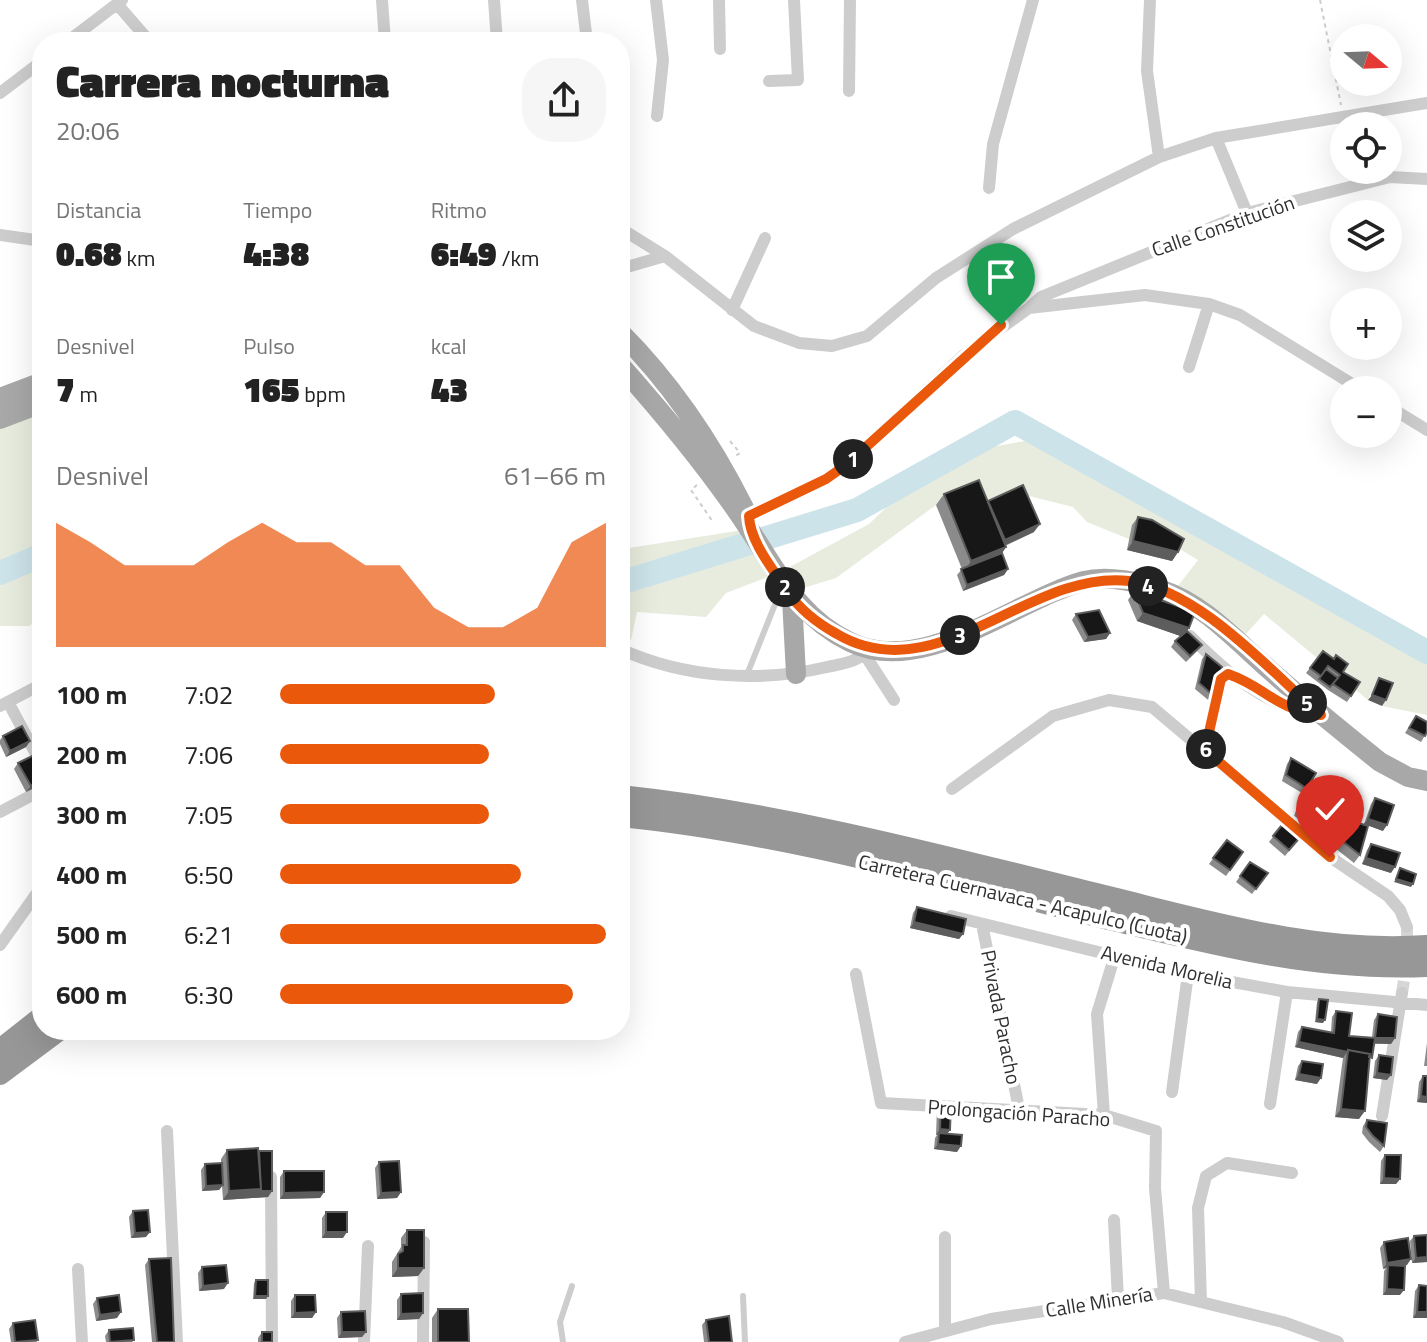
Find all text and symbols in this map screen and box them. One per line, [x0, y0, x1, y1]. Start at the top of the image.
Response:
north arrow [1330, 24, 1402, 96]
map controls [1330, 24, 1402, 448]
text: Carrera nocturna [56, 47, 389, 114]
button: share [522, 58, 606, 142]
text: 20:06 [56, 111, 120, 150]
button: locate [1330, 112, 1402, 184]
street label: Calle Constitución [1147, 187, 1299, 264]
text: Distancia [56, 193, 141, 227]
text: Tiempo [243, 193, 312, 227]
text: Ritmo [431, 193, 487, 227]
button: layers [1330, 200, 1402, 272]
text: 0.68 [56, 227, 122, 279]
text: 4:38 [243, 227, 309, 279]
text: 6:49 [431, 227, 497, 279]
text: km [122, 241, 155, 275]
text: /km [497, 241, 539, 275]
pin [967, 243, 1035, 325]
icon: arrive [979, 255, 1023, 299]
button: + [1330, 288, 1402, 360]
text: Desnivel [56, 329, 135, 363]
text: Pulso [243, 329, 295, 363]
text: kcal [431, 329, 467, 363]
text: 7 [56, 363, 75, 415]
text: 165 [243, 363, 299, 415]
text: 43 [431, 363, 468, 415]
button: − [1330, 376, 1402, 448]
text: m [75, 377, 98, 411]
text: bpm [299, 377, 346, 411]
pin: 1 [833, 439, 873, 479]
text: 1 [847, 442, 859, 476]
text: Desnivel [56, 456, 149, 495]
text: 61–66 m [504, 456, 606, 495]
pin: 4 [1128, 566, 1168, 606]
pin: 2 [765, 567, 805, 607]
text: 4 [1142, 569, 1154, 603]
text: 2 [779, 570, 791, 604]
pin: 3 [940, 615, 980, 655]
text: 3 [954, 618, 966, 652]
text: 100 m [56, 675, 127, 714]
text: 7:02 [184, 675, 233, 714]
pin: 5 [1287, 683, 1327, 723]
text: 5 [1301, 686, 1313, 720]
pin: 6 [1186, 729, 1226, 769]
text: 6 [1200, 732, 1212, 766]
text: 200 m [56, 735, 127, 774]
text: 7:06 [184, 735, 233, 774]
pin [1296, 775, 1364, 857]
icon: check [1308, 787, 1352, 831]
text: 300 m [56, 795, 127, 834]
text: 7:05 [184, 795, 233, 834]
street label: Carretera Cuernavaca - Acapulco (Cuota) [856, 846, 1191, 951]
text: 400 m [56, 855, 127, 894]
text: 6:50 [184, 855, 233, 894]
text: 500 m [56, 915, 127, 954]
text: 6:21 [184, 915, 233, 954]
street label: Avenida Morelia [1098, 936, 1236, 997]
street label: Privada Paracho [973, 947, 1030, 1087]
text: 600 m [56, 975, 127, 1014]
text: 6:30 [184, 975, 233, 1014]
street label: Prolongación Paracho [927, 1091, 1111, 1134]
street label: Calle Minería [1043, 1278, 1155, 1325]

